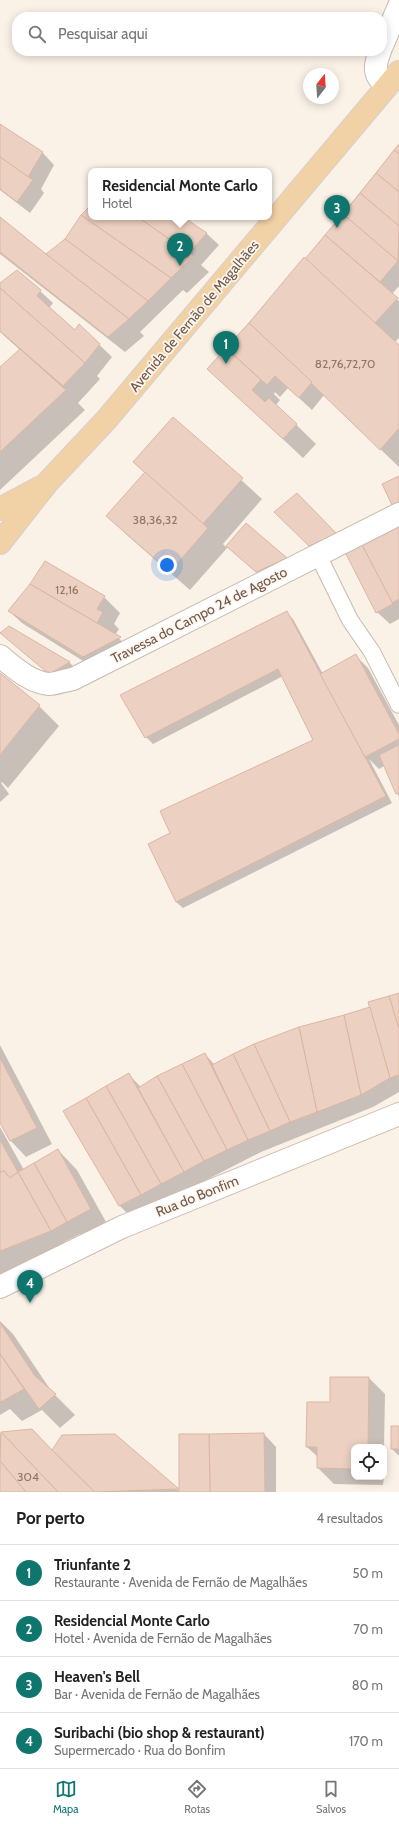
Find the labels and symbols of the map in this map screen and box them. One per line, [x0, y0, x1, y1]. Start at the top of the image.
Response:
north arrow [303, 68, 339, 104]
pin: 3 [324, 195, 350, 228]
pin: 2 [167, 233, 193, 266]
street label: Avenida de Fernão de Magalhães [125, 236, 263, 396]
pin: 1 [213, 331, 239, 364]
house number: 82,76,72,70 [315, 356, 375, 371]
house number: 38,36,32 [132, 512, 178, 527]
your location [157, 555, 177, 575]
street label: Travessa do Campo 24 de Agosto [108, 563, 290, 667]
house number: 12,16 [55, 582, 79, 597]
street label: Rua do Bonfim [153, 1171, 241, 1221]
pin: 4 [17, 1270, 43, 1303]
house number: 304 [17, 1469, 39, 1484]

